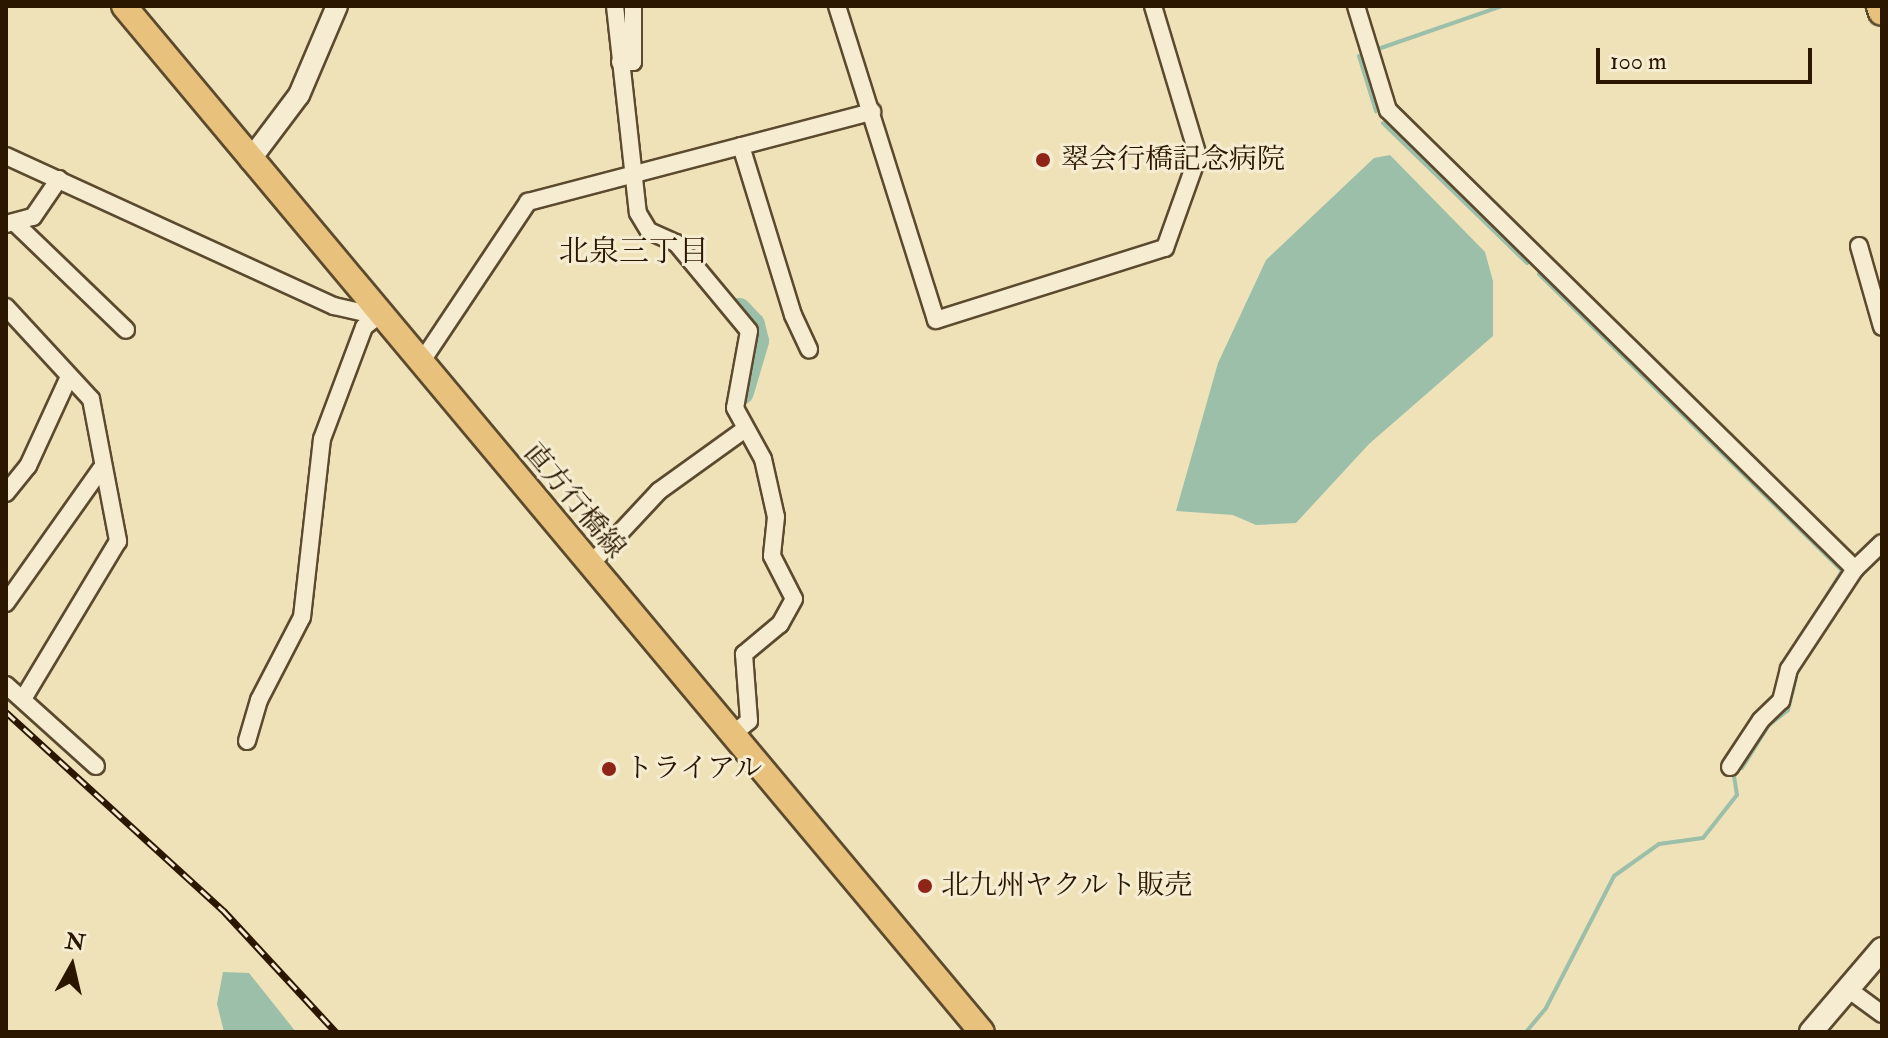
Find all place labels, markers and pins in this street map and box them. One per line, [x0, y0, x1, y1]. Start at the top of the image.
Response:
place label: 翠会行橋記念病院 [1061, 143, 1285, 177]
marker: 翠会行橋記念病院 [1032, 149, 1054, 171]
place label: トライアル [625, 752, 765, 786]
marker: トライアル [600, 760, 618, 778]
place label: 北九州ヤクルト販売 [941, 869, 1193, 903]
marker: 北九州ヤクルト販売 [916, 877, 934, 895]

